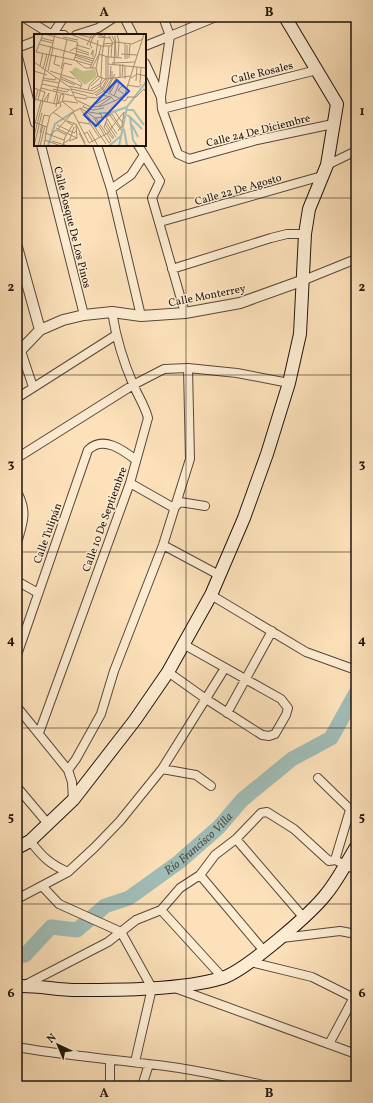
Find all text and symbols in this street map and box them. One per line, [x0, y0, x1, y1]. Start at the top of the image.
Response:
text: A [99, 4, 109, 22]
text: B [265, 4, 274, 22]
inset map [34, 34, 146, 146]
street label: Calle Rosales [230, 58, 295, 88]
text: 1 [8, 103, 14, 121]
text: 1 [359, 103, 365, 121]
street label: Calle 24 De Diciembre [205, 111, 312, 152]
street label: Calle Bosque De Los Pinos [49, 165, 94, 290]
street label: Calle 22 De Agosto [193, 171, 284, 210]
text: 2 [8, 279, 15, 297]
text: 2 [359, 279, 366, 297]
street label: Calle Monterrey [167, 282, 247, 311]
text: 3 [8, 456, 15, 474]
text: 3 [359, 456, 366, 474]
street label: Calle 10 De Septiembre [79, 465, 131, 574]
street label: Calle Tulipán [31, 501, 66, 566]
text: 4 [7, 632, 15, 650]
text: 4 [358, 632, 366, 650]
text: 5 [8, 809, 14, 827]
water label: Río Francisco Villa [161, 809, 237, 879]
text: 5 [359, 809, 365, 827]
text: 6 [7, 985, 15, 1003]
text: 6 [358, 985, 366, 1003]
north arrow [38, 1025, 78, 1065]
text: N [44, 1031, 60, 1047]
text: A [99, 1085, 109, 1103]
text: B [265, 1085, 274, 1103]

